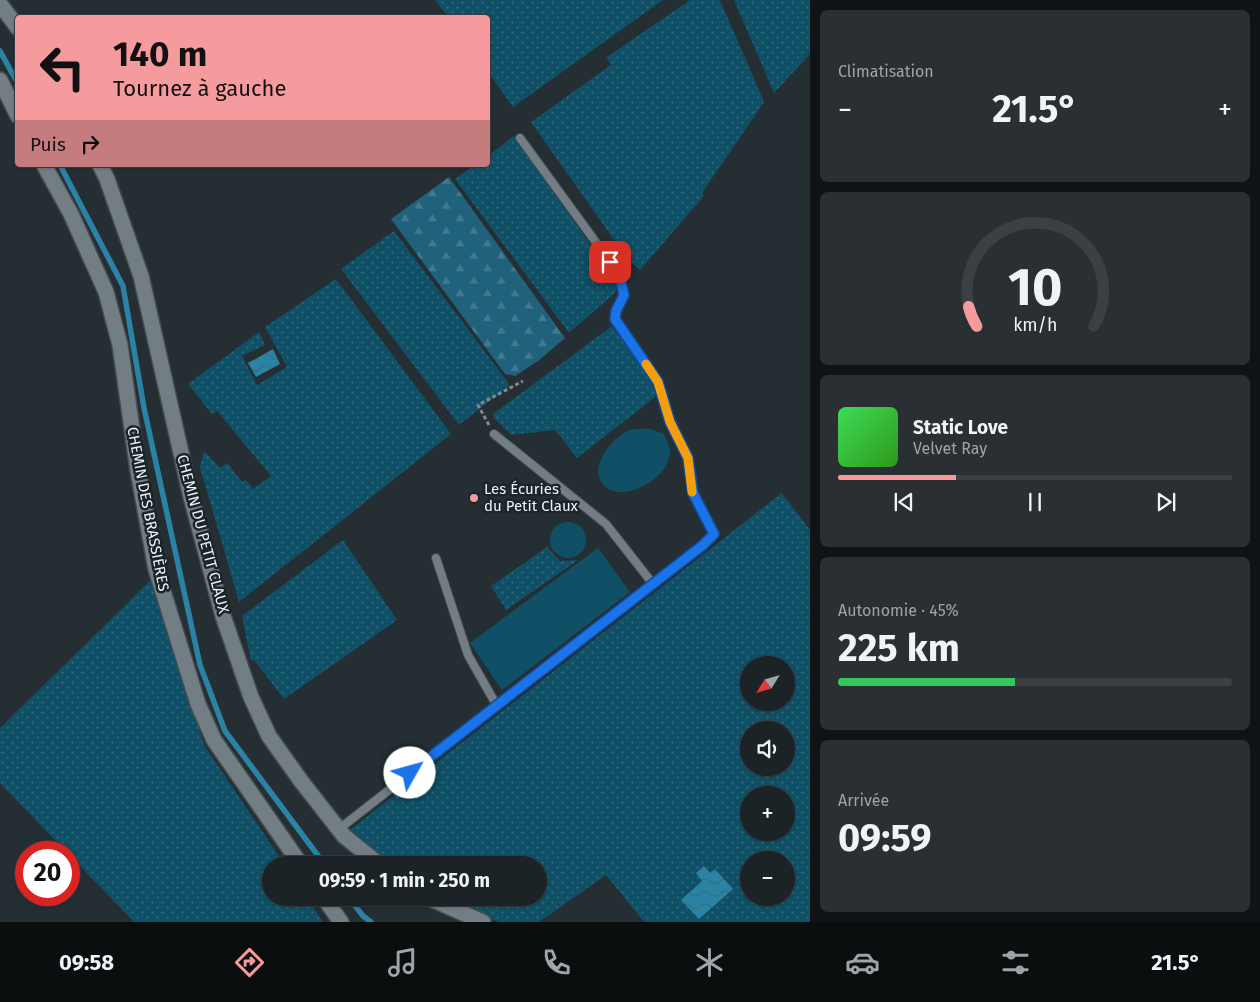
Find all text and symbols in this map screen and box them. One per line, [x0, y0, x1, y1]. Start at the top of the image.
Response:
text: 140 m [113, 33, 207, 75]
icon: left [30, 35, 95, 100]
text: Climatisation [838, 62, 934, 81]
text: Tournez à gauche [113, 75, 286, 102]
text: 21.5° [992, 86, 1078, 132]
text: − [838, 93, 852, 126]
text: + [1218, 93, 1232, 126]
icon: right [76, 130, 104, 158]
text: Puis [30, 133, 66, 156]
pin [589, 241, 631, 283]
icon: arrive [596, 248, 624, 276]
text: 10 [1008, 256, 1062, 319]
text: km/h [1013, 314, 1057, 336]
text: Static Love [913, 416, 1008, 439]
street label: CHEMIN DES BRASSIÈRES [123, 425, 173, 593]
text: Velvet Ray [913, 439, 987, 458]
street label: CHEMIN DU PETIT CLAUX [173, 453, 233, 616]
place label: Les Écuries du Petit Claux [484, 480, 579, 515]
icon: previous [890, 488, 918, 516]
icon: pause [1021, 488, 1049, 516]
icon: next [1152, 488, 1180, 516]
marker: Les Écuries du Petit Claux [468, 492, 480, 504]
text: Autonomie · 45% [838, 601, 959, 620]
text: 225 km [838, 625, 960, 671]
north arrow [740, 656, 795, 711]
map controls [740, 656, 795, 906]
button: sound [740, 721, 795, 776]
position arrow [383, 746, 435, 798]
button: + [740, 786, 795, 841]
text: Arrivée [838, 791, 889, 810]
text: 09:59 [838, 815, 932, 861]
speed limit sign: 20 [15, 841, 80, 906]
button: − [740, 851, 795, 906]
text: 09:59 · 1 min · 250 m [319, 869, 490, 892]
icon: directions [232, 945, 267, 980]
icon: music [385, 945, 420, 980]
icon: phone [539, 945, 574, 980]
icon: climate [692, 945, 727, 980]
icon: car [845, 945, 880, 980]
icon: filters [998, 945, 1033, 980]
text: 09:58 [59, 949, 114, 976]
text: 21.5° [1151, 949, 1201, 976]

